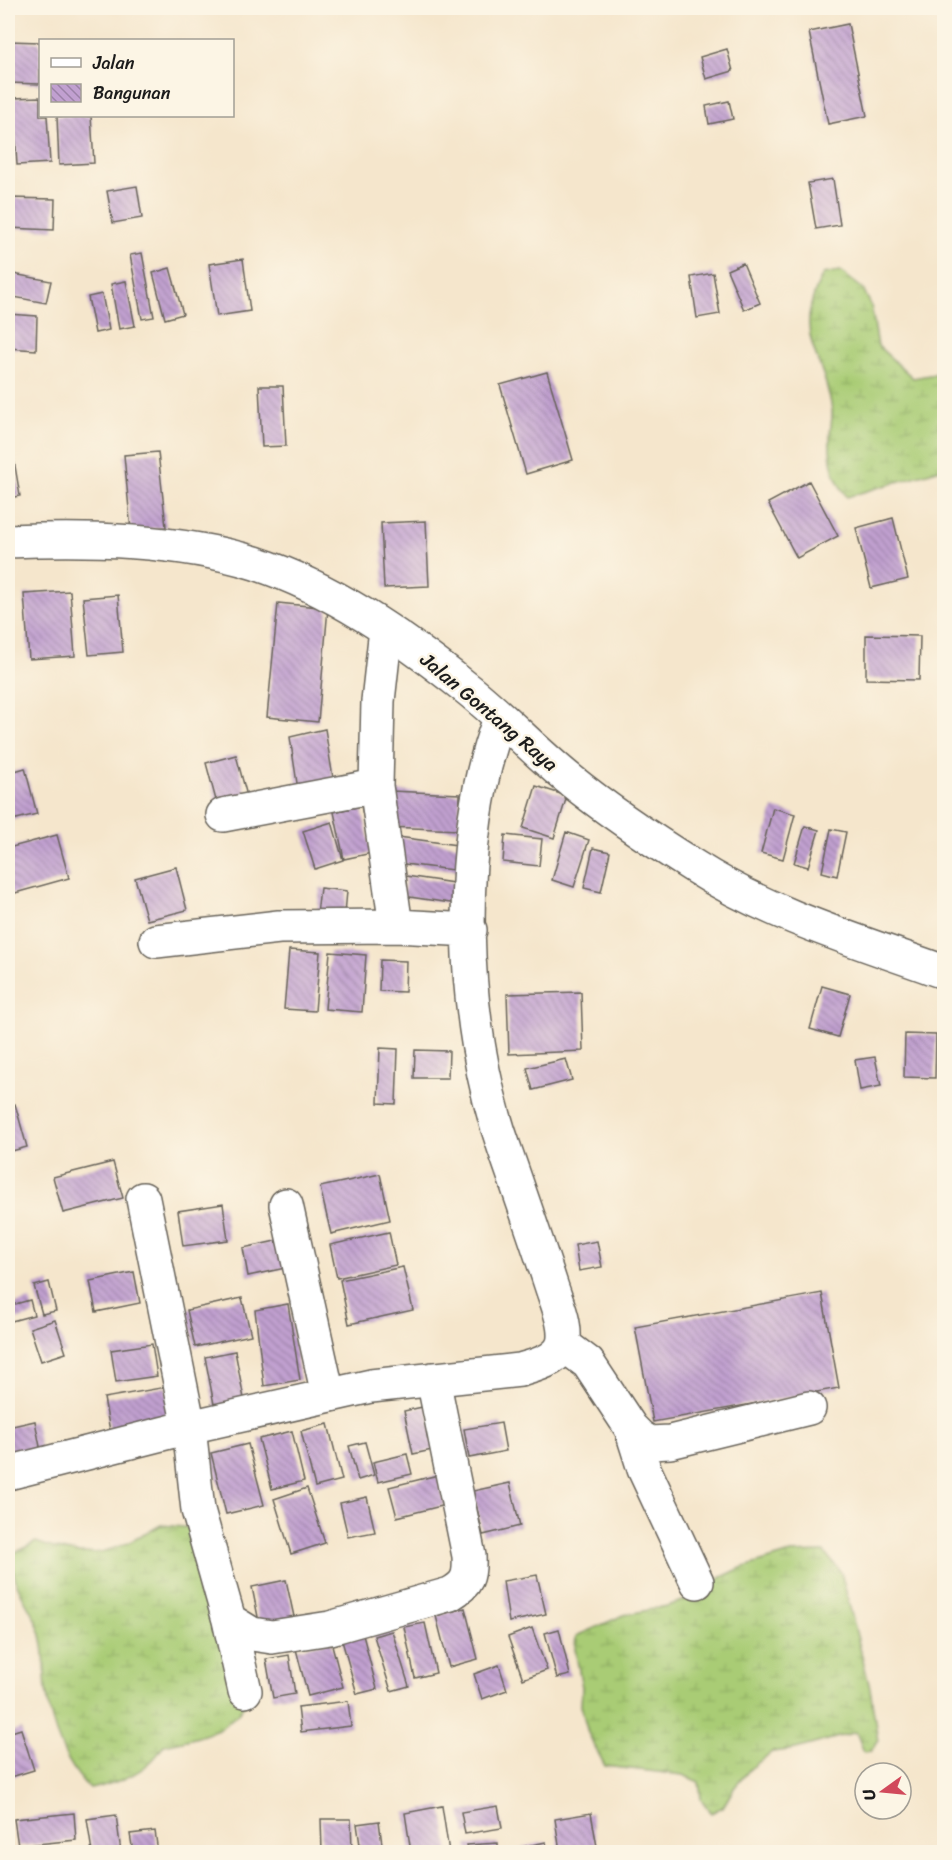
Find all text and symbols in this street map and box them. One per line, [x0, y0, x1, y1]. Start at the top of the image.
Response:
legend [39, 39, 234, 117]
text: Jalan [92, 47, 135, 79]
text: Bangunan [93, 77, 171, 109]
street label: Jalan Gontang Raya [411, 643, 566, 781]
north arrow [853, 1761, 913, 1821]
text: U [853, 1785, 884, 1804]

